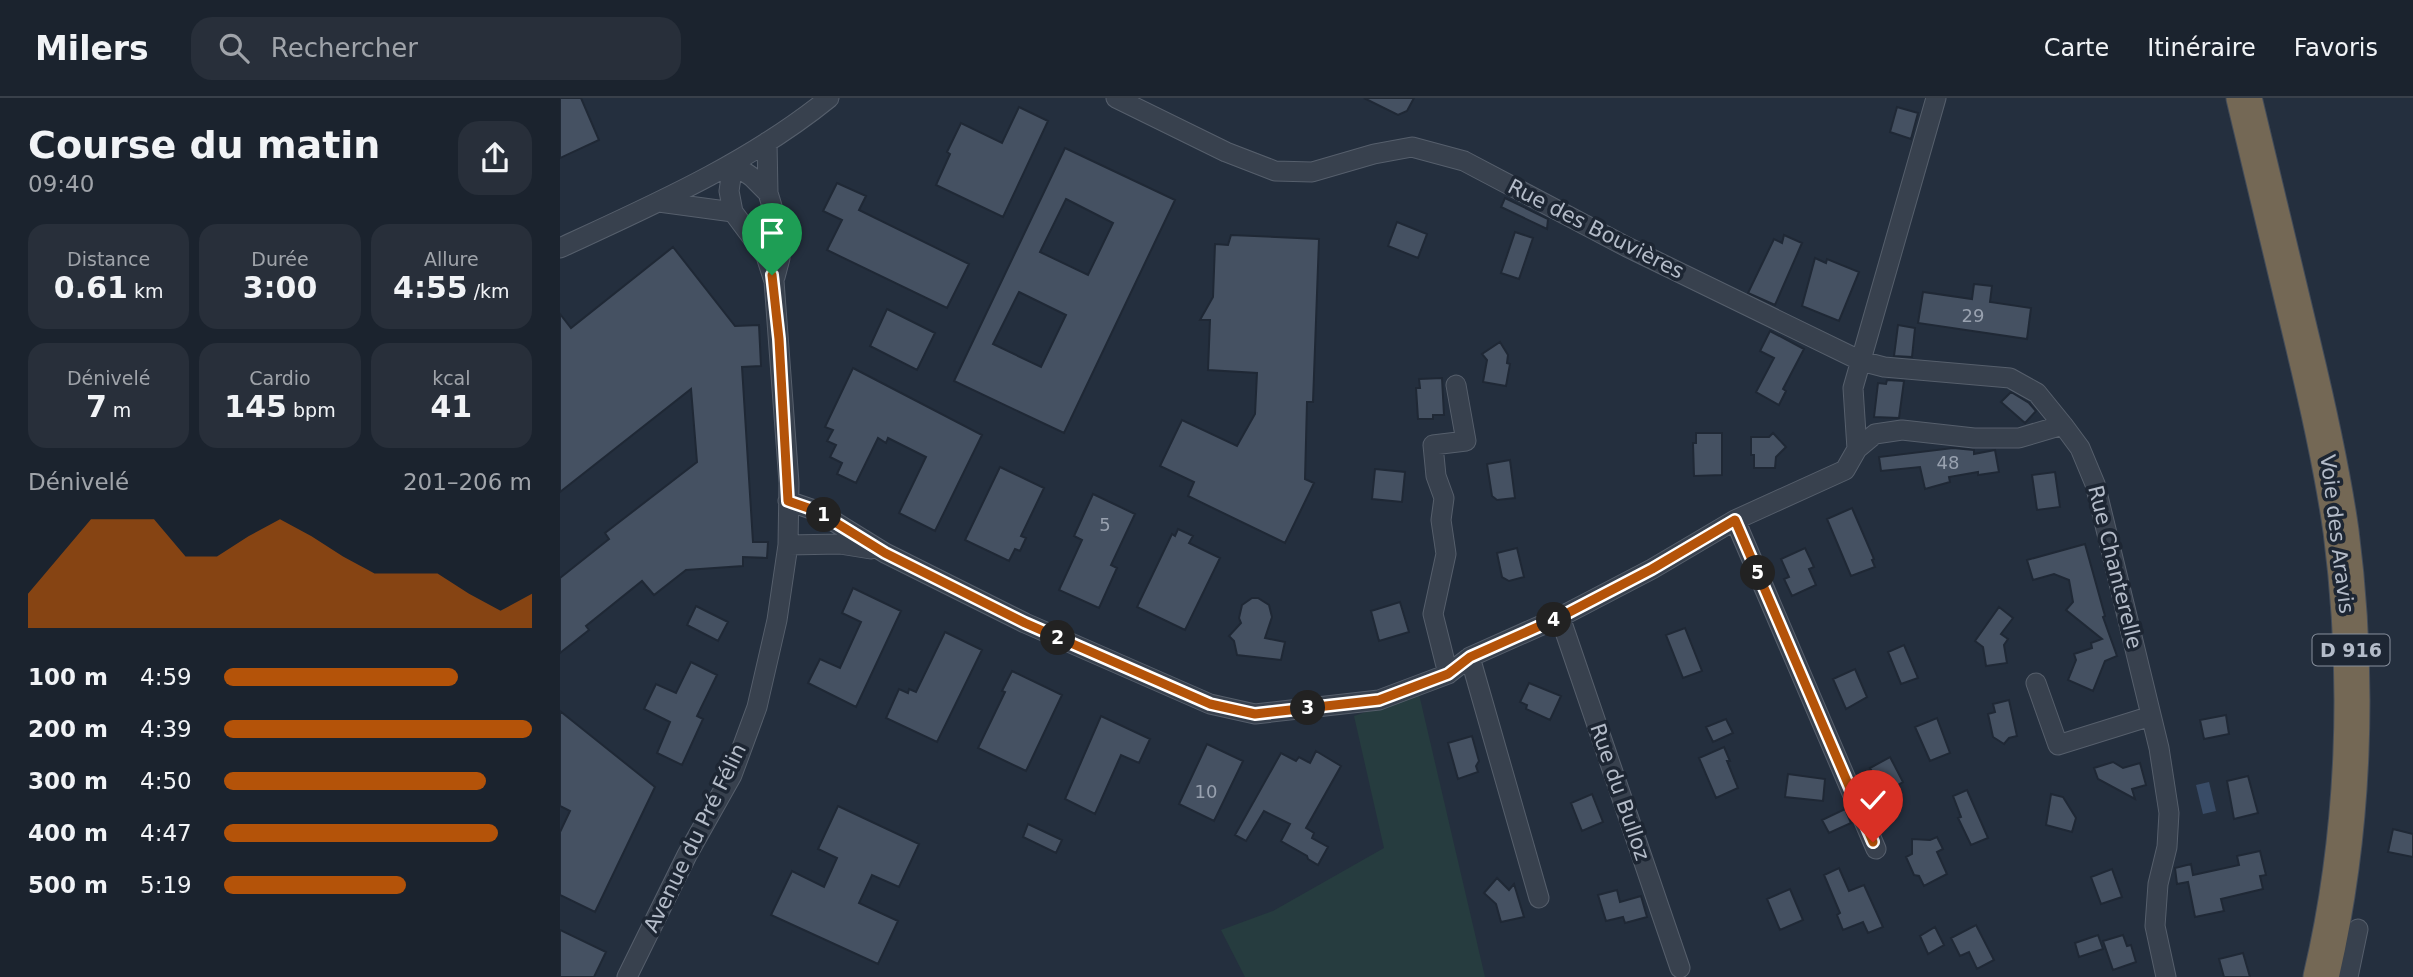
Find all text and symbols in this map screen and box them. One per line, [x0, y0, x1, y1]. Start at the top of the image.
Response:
search box [191, 17, 681, 80]
text: Milers [35, 29, 149, 68]
icon: search [215, 29, 253, 67]
text: Rechercher [271, 33, 418, 63]
text: Carte [2044, 34, 2109, 62]
text: Itinéraire [2147, 34, 2256, 62]
text: Favoris [2294, 34, 2378, 62]
button: share [458, 121, 532, 195]
text: Course du matin [28, 123, 380, 167]
text: 09:40 [28, 171, 94, 197]
street label: Rue des Bouvières [1504, 174, 1688, 284]
pin [742, 203, 802, 275]
icon: arrive [753, 214, 791, 252]
text: Distance [67, 248, 150, 270]
text: Durée [251, 248, 309, 270]
text: Allure [424, 248, 479, 270]
text: 0.61 [54, 270, 128, 305]
text: 3:00 [243, 270, 317, 305]
text: 4:55 [393, 270, 468, 305]
text: km [128, 280, 163, 302]
text: /km [468, 280, 510, 302]
house number: 29 [1962, 305, 1984, 326]
text: Dénivelé [67, 367, 150, 389]
text: Cardio [249, 367, 311, 389]
text: kcal [432, 367, 471, 389]
text: 7 [86, 389, 107, 424]
text: 145 [224, 389, 287, 424]
text: 41 [430, 389, 472, 424]
text: m [107, 399, 131, 421]
text: bpm [287, 399, 336, 421]
house number: 48 [1937, 452, 1959, 473]
street label: Voie des Aravis [2315, 453, 2359, 615]
text: Dénivelé [28, 469, 129, 495]
text: 201–206 m [403, 469, 532, 495]
street label: Rue Chanterelle [2083, 483, 2147, 651]
pin: 1 [806, 498, 842, 532]
text: 1 [817, 503, 830, 525]
house number: 5 [1099, 514, 1111, 535]
pin: 5 [1740, 556, 1776, 590]
text: 5 [1751, 561, 1764, 583]
pin: 4 [1536, 602, 1572, 638]
text: 4 [1547, 608, 1560, 630]
pin: 2 [1040, 620, 1076, 656]
text: 2 [1051, 626, 1064, 648]
road number: D 916 [2312, 635, 2390, 666]
text: 100 m [28, 664, 108, 690]
text: 4:59 [140, 664, 192, 690]
pin: 3 [1290, 690, 1326, 726]
text: 3 [1301, 696, 1314, 718]
text: 200 m [28, 716, 108, 742]
text: 4:39 [140, 716, 192, 742]
street label: Rue du Bulloz [1585, 720, 1655, 864]
street label: Avenue du Pré Félin [639, 740, 751, 936]
text: 300 m [28, 768, 108, 794]
text: 4:50 [140, 768, 192, 794]
pin [1843, 770, 1903, 842]
house number: 10 [1195, 781, 1217, 802]
icon: check [1854, 781, 1892, 819]
text: 400 m [28, 820, 108, 846]
text: 4:47 [140, 820, 192, 846]
text: 500 m [28, 872, 108, 898]
text: 5:19 [140, 872, 192, 898]

